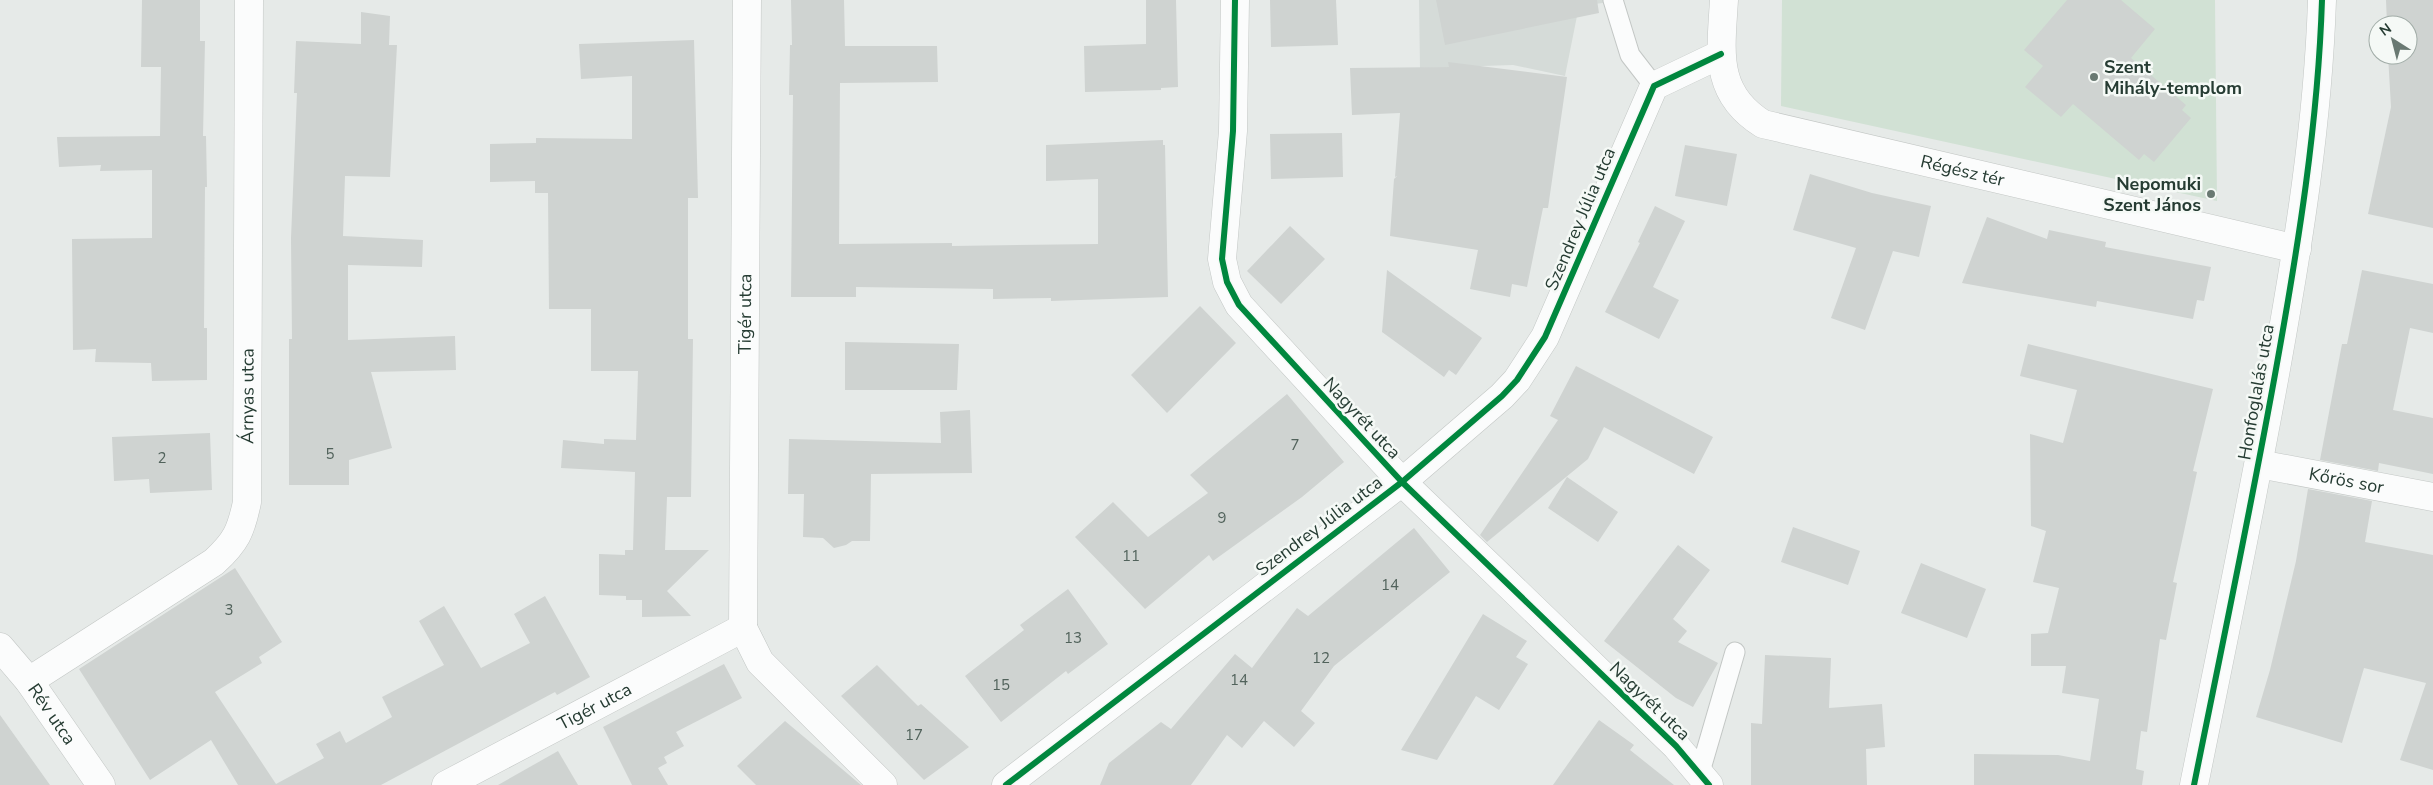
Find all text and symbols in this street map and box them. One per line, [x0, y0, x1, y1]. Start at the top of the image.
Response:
north arrow [2368, 15, 2418, 65]
text: N [2376, 19, 2395, 41]
place label: Szent Mihály-templom [2104, 55, 2242, 100]
marker: Szent Mihály-templom [2088, 71, 2100, 83]
street label: Szendrey Júlia utca [1539, 144, 1621, 294]
street label: Régész tér [1918, 149, 2007, 192]
place label: Nepomuki Szent János [2103, 172, 2201, 217]
marker: Nepomuki Szent János [2205, 188, 2217, 200]
street label: Tigér utca [733, 274, 757, 354]
street label: Honfoglalás utca [2232, 322, 2280, 462]
street label: Árnyas utca [235, 348, 260, 444]
street label: Nagyrét utca [1318, 372, 1406, 464]
house number: 7 [1290, 435, 1300, 455]
house number: 5 [325, 444, 335, 464]
house number: 2 [157, 448, 167, 468]
street label: Kőrös sor [2307, 462, 2386, 500]
street label: Szendrey Júlia utca [1251, 470, 1387, 582]
house number: 9 [1217, 508, 1227, 528]
house number: 11 [1122, 546, 1140, 566]
house number: 14 [1381, 575, 1399, 595]
house number: 3 [224, 600, 234, 620]
house number: 13 [1064, 628, 1082, 648]
house number: 12 [1312, 648, 1330, 668]
street label: Nagyrét utca [1604, 656, 1696, 746]
house number: 14 [1230, 670, 1248, 690]
house number: 15 [992, 675, 1010, 695]
street label: Tigér utca [553, 677, 636, 736]
street label: Rév utca [22, 679, 82, 749]
house number: 17 [905, 725, 923, 745]

